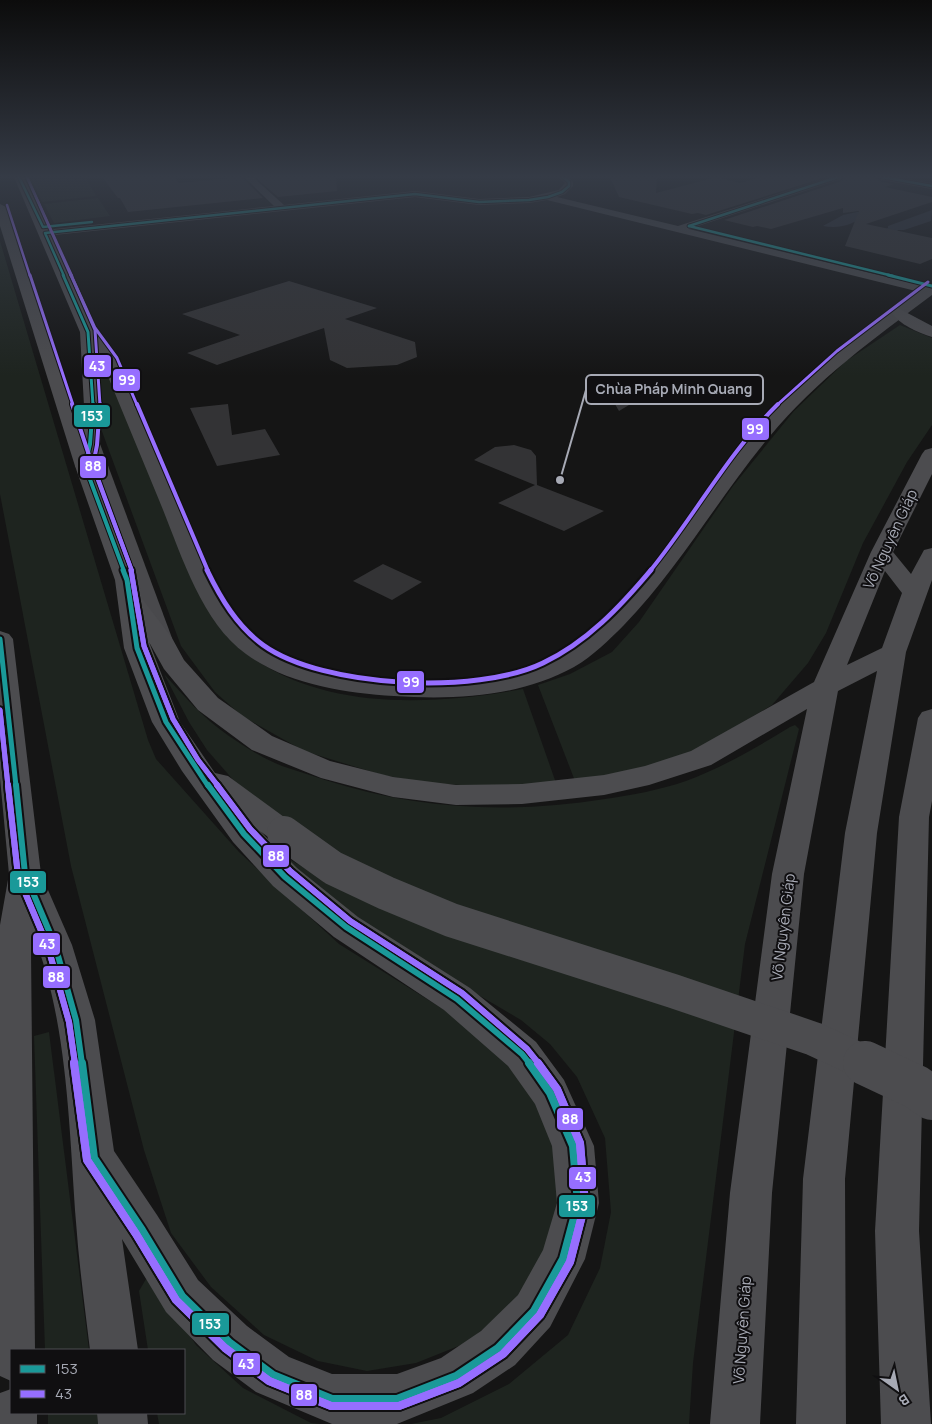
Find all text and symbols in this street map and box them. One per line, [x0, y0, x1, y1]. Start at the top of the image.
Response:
line badge: 43 [83, 354, 112, 378]
text: 43 [89, 356, 105, 375]
line badge: 99 [112, 368, 141, 392]
text: 99 [118, 370, 136, 389]
callout: Chùa Pháp Minh Quang [586, 375, 763, 404]
text: Chùa Pháp Minh Quang [596, 379, 752, 398]
line badge: 153 [73, 404, 111, 428]
text: 153 [81, 406, 103, 425]
line badge: 99 [741, 417, 770, 441]
text: 99 [746, 419, 764, 438]
line badge: 88 [79, 455, 107, 479]
text: 88 [84, 456, 102, 475]
street label: Võ Nguyên Giáp [858, 486, 922, 592]
line badge: 99 [396, 670, 425, 694]
text: 99 [402, 672, 420, 691]
line badge: 88 [262, 844, 290, 868]
text: 88 [267, 846, 285, 865]
line badge: 153 [9, 870, 47, 894]
text: 153 [17, 872, 39, 891]
street label: Võ Nguyên Giáp [766, 872, 800, 982]
line badge: 43 [32, 932, 61, 956]
text: 43 [39, 934, 55, 953]
line badge: 88 [42, 965, 71, 989]
text: 88 [47, 967, 65, 986]
line badge: 88 [556, 1107, 584, 1131]
text: 88 [561, 1109, 579, 1128]
line badge: 43 [568, 1166, 597, 1190]
text: 43 [575, 1167, 591, 1186]
line badge: 153 [558, 1194, 596, 1218]
text: 153 [566, 1196, 588, 1215]
street label: Võ Nguyên Giáp [728, 1275, 756, 1384]
line badge: 153 [191, 1312, 230, 1336]
text: 153 [199, 1314, 221, 1333]
legend [10, 1349, 185, 1414]
line badge: 43 [232, 1352, 261, 1376]
text: 43 [238, 1354, 254, 1373]
text: 153 [55, 1358, 78, 1379]
north arrow [872, 1364, 922, 1414]
text: 43 [55, 1383, 72, 1404]
line badge: 88 [290, 1383, 318, 1407]
text: 88 [295, 1385, 313, 1404]
text: B [895, 1390, 913, 1411]

